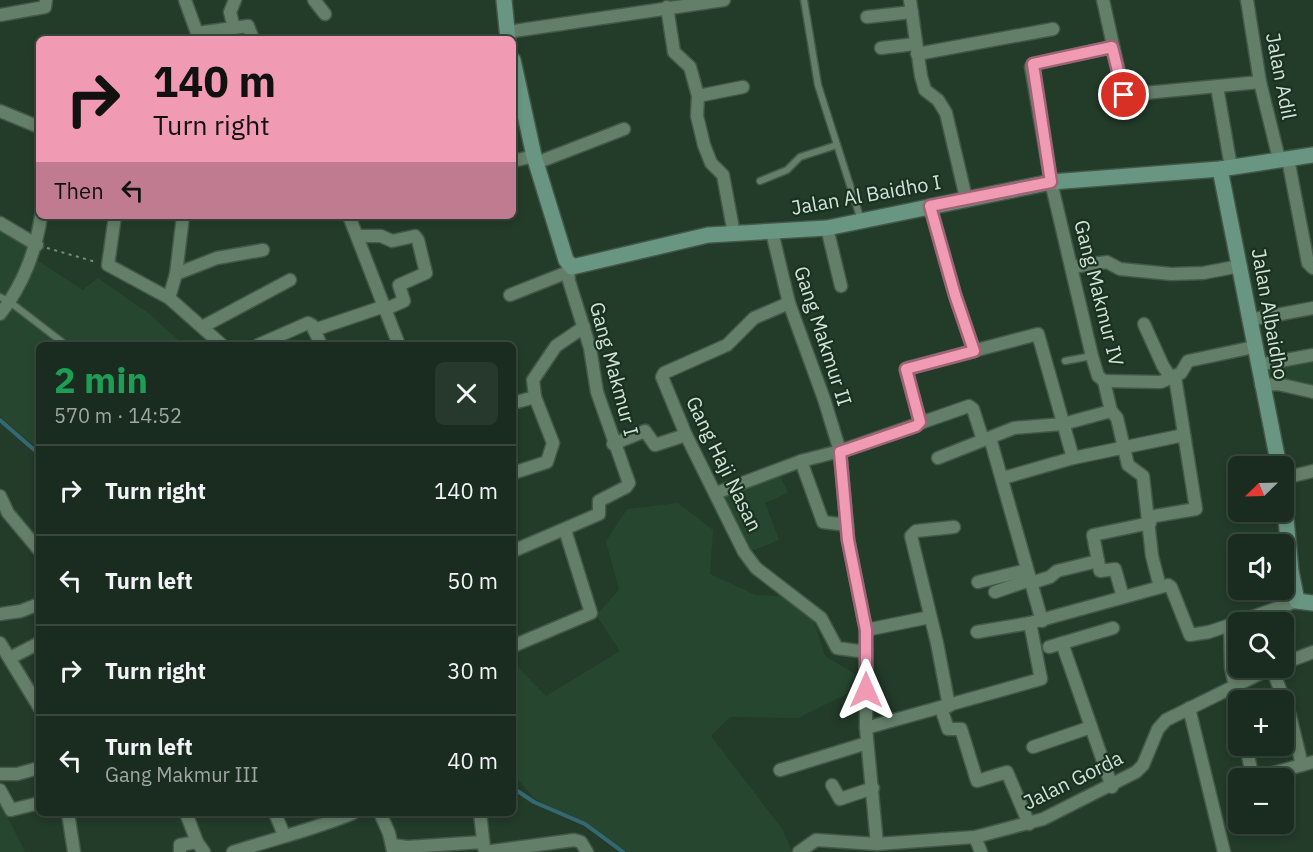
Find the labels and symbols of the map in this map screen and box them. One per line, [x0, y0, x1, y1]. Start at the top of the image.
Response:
street label: Jalan Adil [1260, 30, 1303, 122]
pin [1098, 69, 1149, 120]
street label: Jalan Al Baidho I [789, 168, 943, 221]
street label: Gang Makmur IV [1068, 217, 1131, 369]
street label: Jalan Albaidho [1246, 246, 1295, 382]
street label: Gang Makmur II [788, 262, 859, 409]
street label: Gang Makmur I [584, 299, 645, 439]
street label: Gang Haji Nasan [680, 392, 769, 536]
north arrow [1228, 456, 1294, 522]
position arrow [834, 658, 898, 722]
street label: Jalan Gorda [1018, 744, 1127, 815]

